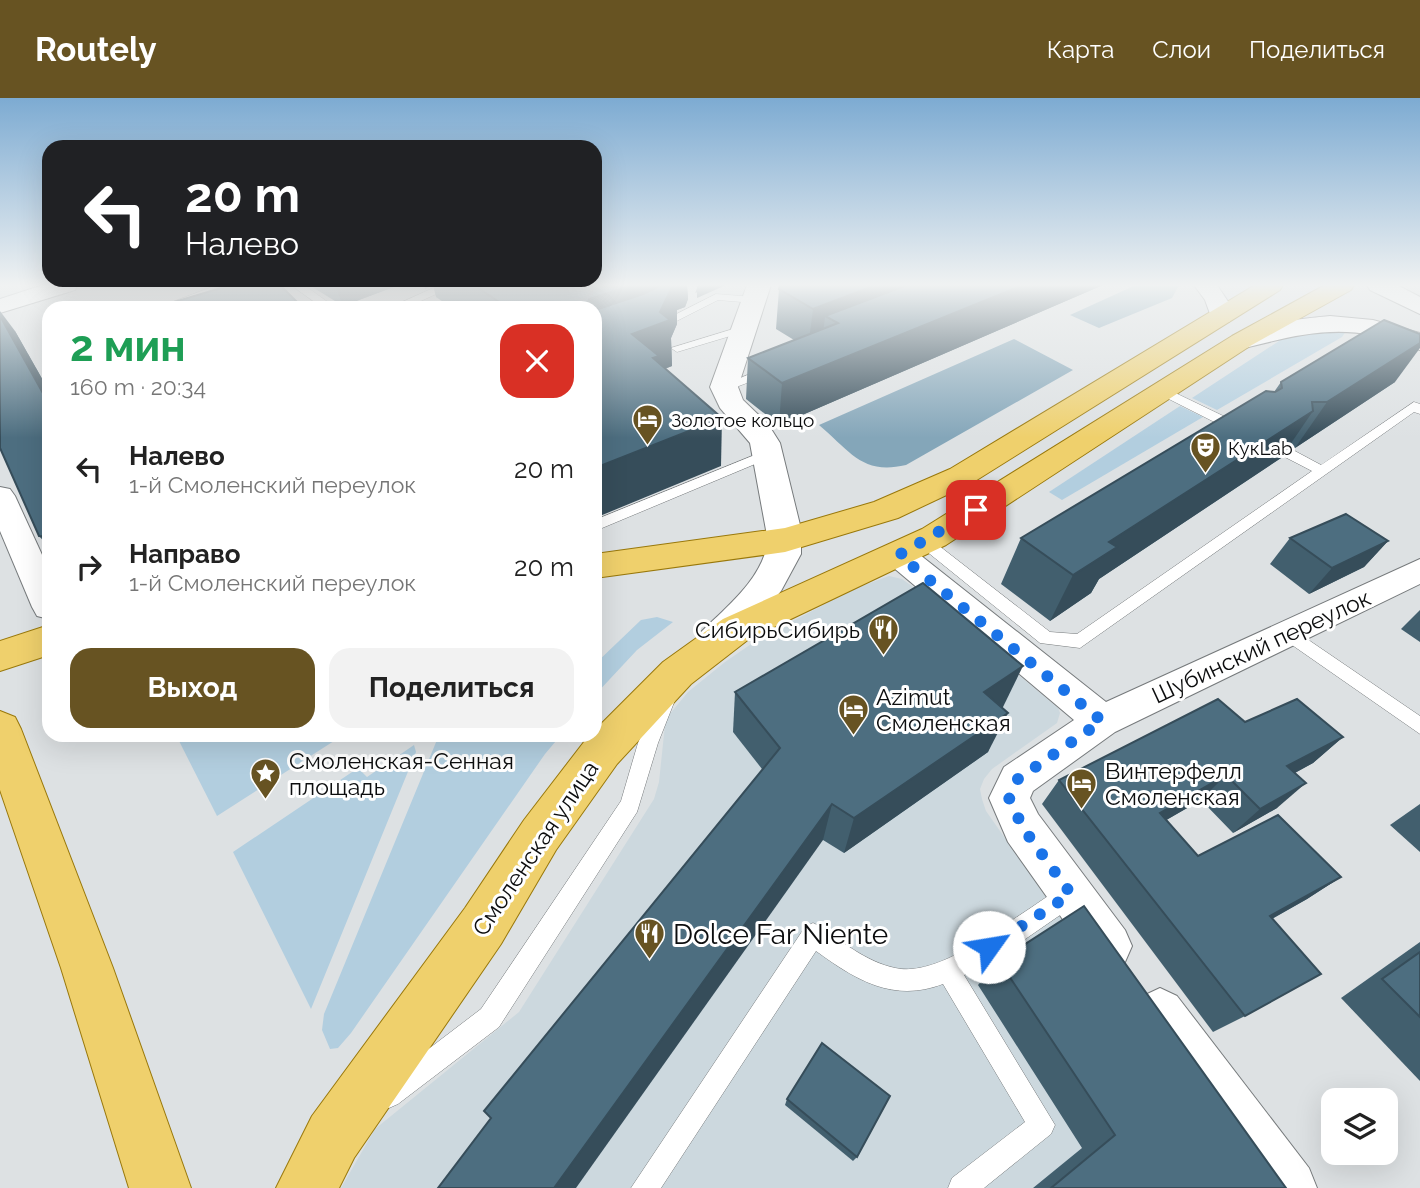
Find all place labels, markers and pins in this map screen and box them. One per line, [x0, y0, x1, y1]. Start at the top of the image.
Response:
hotel icon: Золотое кольцо [631, 403, 665, 447]
place label: Золотое кольцо [671, 409, 814, 431]
theatre icon: КукLab [1188, 431, 1222, 475]
place label: КукLab [1228, 437, 1293, 459]
pin [946, 480, 1006, 540]
restaurant icon: СибирьСибирь [866, 612, 900, 656]
place label: СибирьСибирь [695, 616, 860, 643]
place label: Azimut Смоленская [876, 683, 1011, 736]
hotel icon: Azimut Смоленская [836, 692, 870, 736]
place label: Смоленская-Сенная площадь [289, 747, 514, 800]
place icon: Смоленская-Сенная площадь [249, 756, 283, 800]
place label: Винтерфелл Смоленская [1105, 757, 1242, 810]
hotel icon: Винтерфелл Смоленская [1065, 766, 1099, 810]
restaurant icon: Dolce Far Niente [633, 917, 667, 961]
place label: Dolce Far Niente [673, 918, 888, 951]

